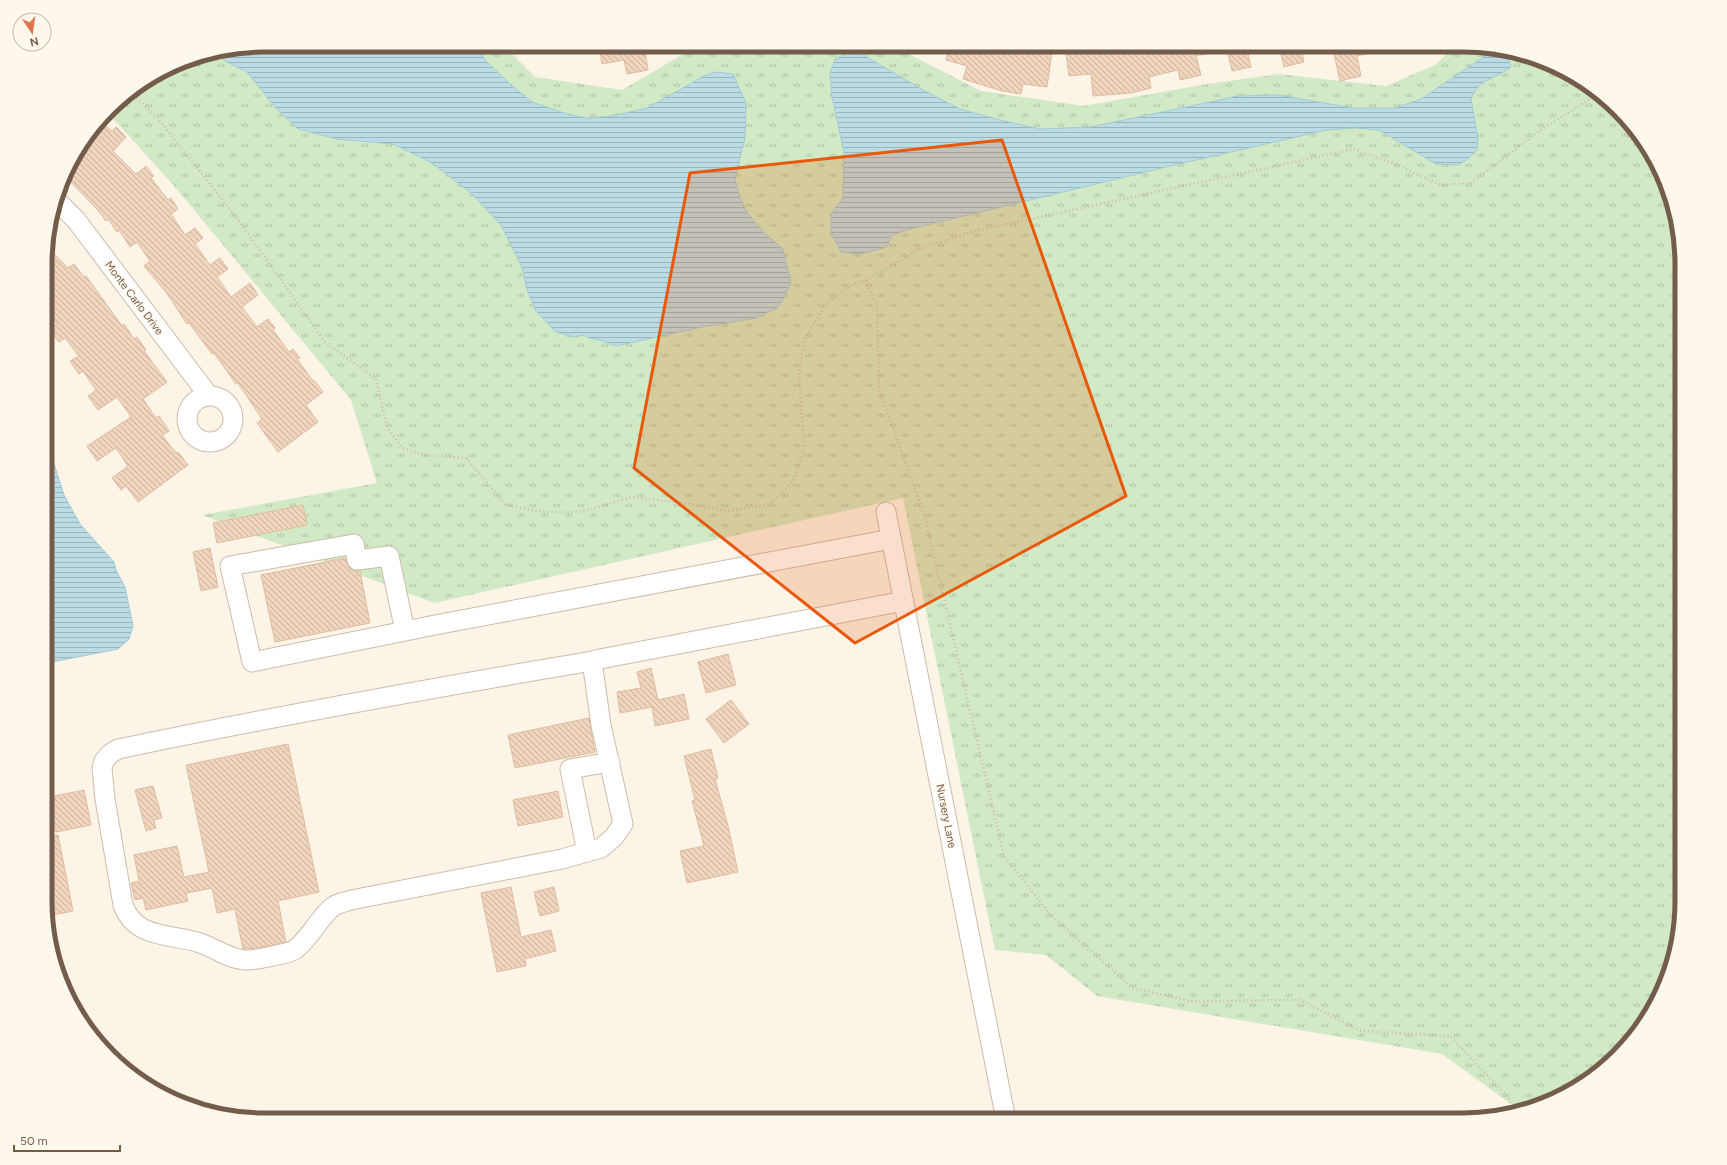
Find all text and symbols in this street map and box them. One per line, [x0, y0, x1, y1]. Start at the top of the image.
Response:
north arrow [12, 12, 52, 52]
text: N [29, 34, 40, 49]
street label: Monte Carlo Drive [102, 259, 166, 337]
street label: Nursery Lane [933, 783, 959, 849]
scale bar [14, 1127, 120, 1153]
text: 50 m [20, 1134, 48, 1148]

